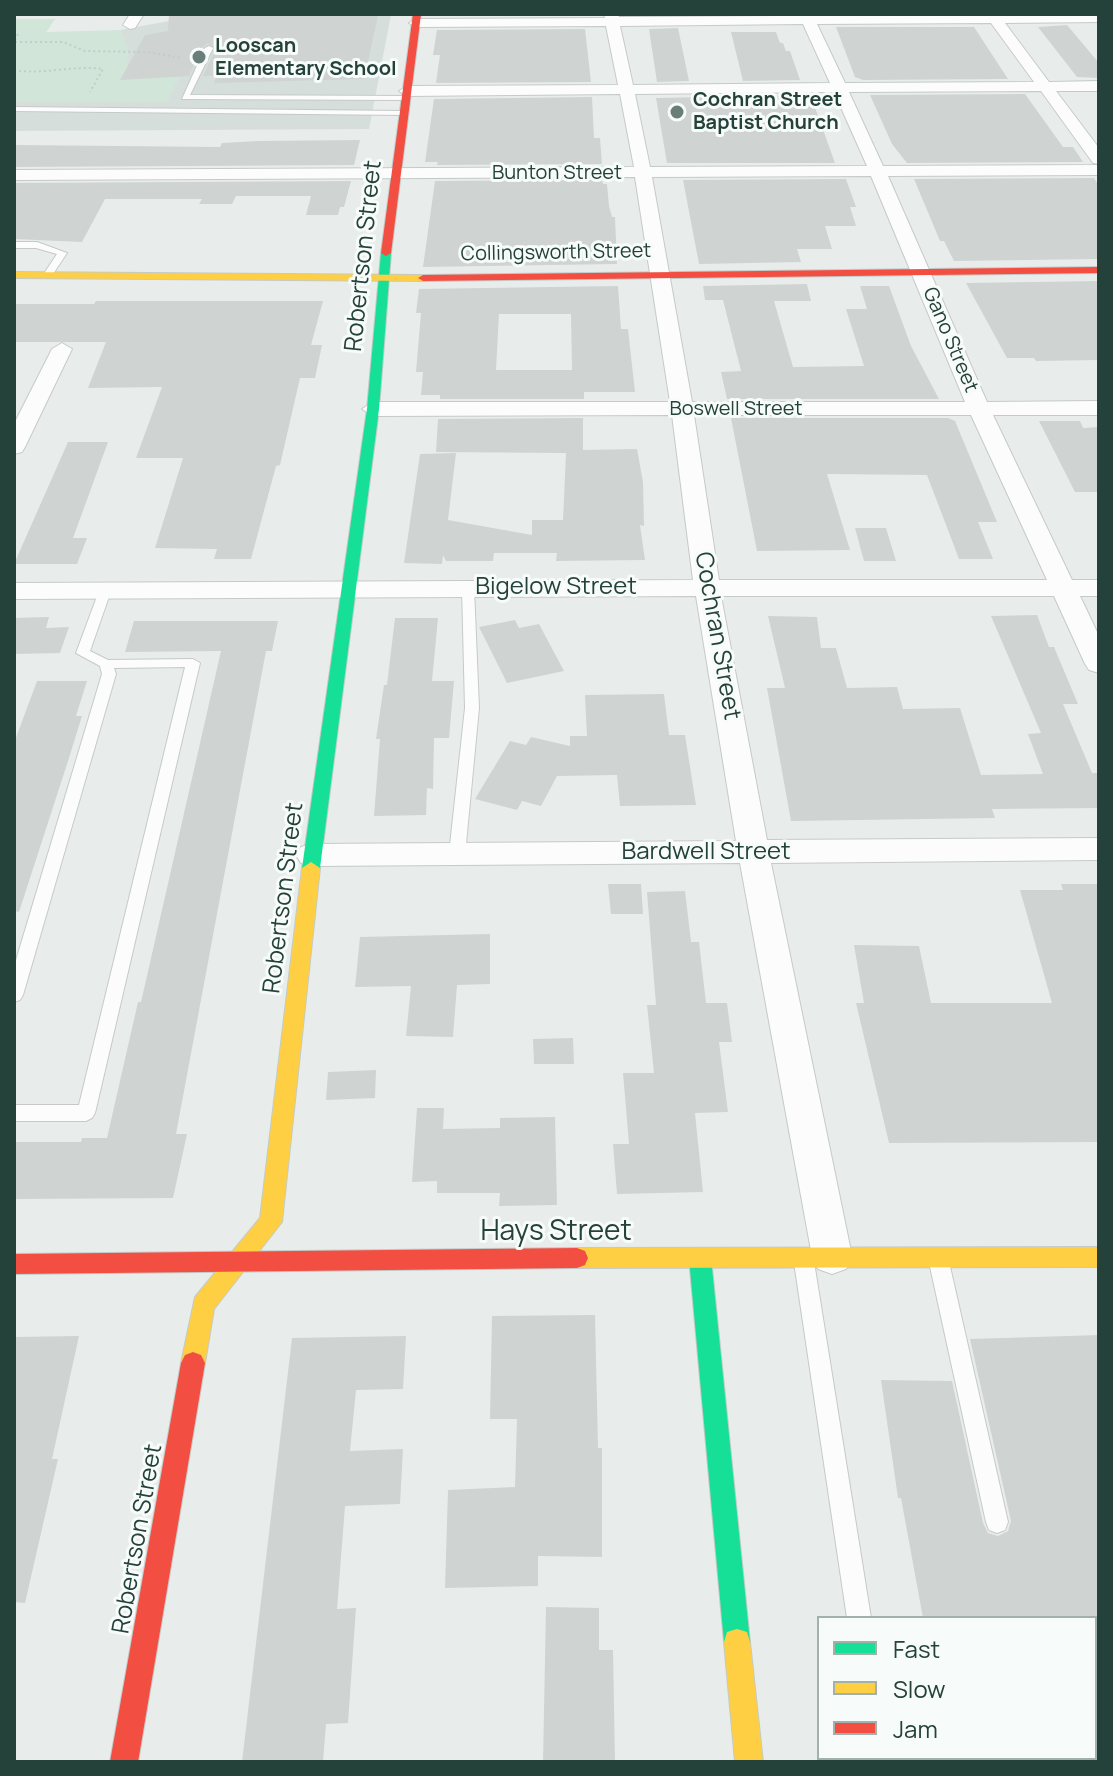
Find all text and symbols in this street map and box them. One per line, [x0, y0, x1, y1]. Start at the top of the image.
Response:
place label: Looscan Elementary School [215, 34, 397, 81]
marker: Looscan Elementary School [190, 48, 208, 66]
place label: Cochran Street Baptist Church [693, 88, 842, 135]
marker: Cochran Street Baptist Church [668, 103, 686, 121]
street label: Robertson Street [340, 159, 388, 353]
street label: Bunton Street [492, 161, 622, 185]
street label: Collingsworth Street [461, 239, 651, 267]
street label: Gano Street [917, 284, 983, 396]
street label: Boswell Street [670, 397, 802, 421]
street label: Cochran Street [688, 550, 746, 722]
street label: Bigelow Street [475, 573, 637, 601]
street label: Robertson Street [258, 801, 310, 995]
street label: Bardwell Street [621, 838, 791, 866]
street label: Hays Street [480, 1215, 632, 1249]
street label: Robertson Street [107, 1442, 169, 1636]
legend [817, 1616, 1097, 1760]
text: Fast [893, 1632, 940, 1665]
text: Slow [893, 1672, 946, 1705]
text: Jam [893, 1712, 938, 1745]

